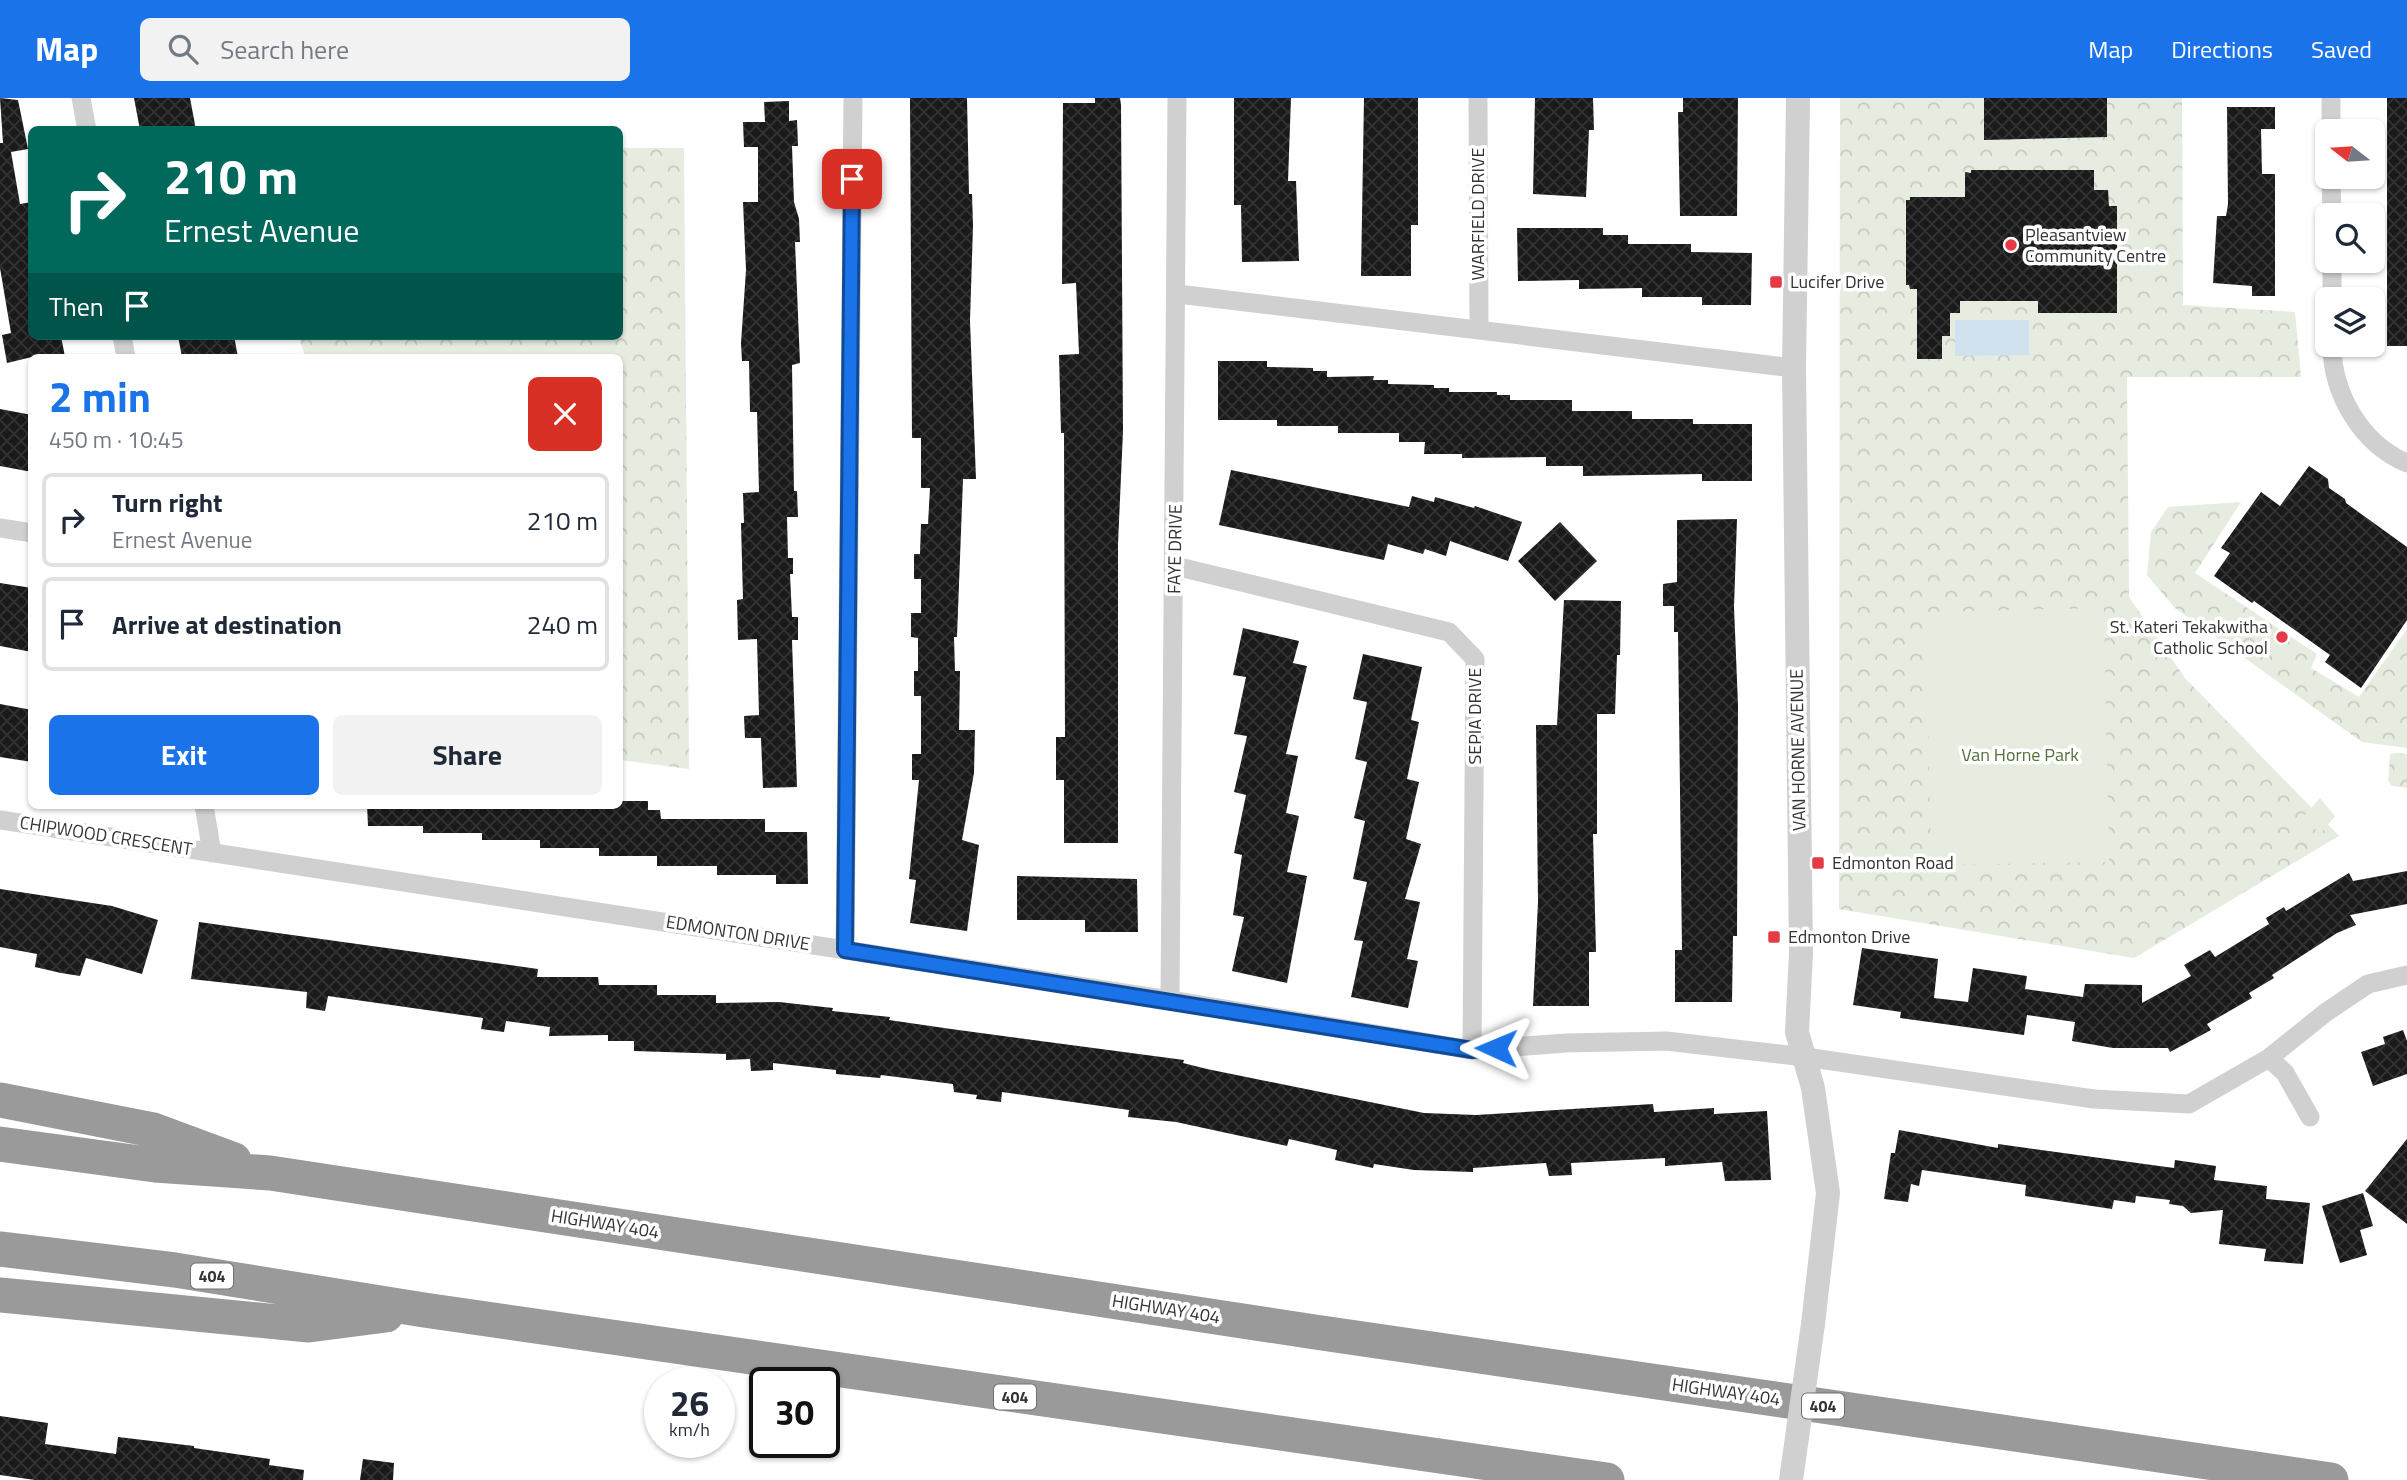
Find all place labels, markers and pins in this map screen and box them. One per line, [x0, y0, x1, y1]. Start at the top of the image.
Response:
pin [822, 149, 882, 209]
place label: Pleasantview Community Centre [2025, 221, 2166, 269]
marker: Pleasantview Community Centre [2003, 237, 2019, 253]
place label: Lucifer Drive [1790, 268, 1884, 295]
marker: Lucifer Drive [1768, 274, 1784, 290]
place label: St. Kateri Tekakwitha Catholic School [2110, 613, 2268, 661]
marker: St. Kateri Tekakwitha Catholic School [2274, 629, 2290, 645]
place label: Edmonton Road [1832, 849, 1954, 876]
marker: Edmonton Road [1810, 855, 1826, 871]
place label: Edmonton Drive [1788, 923, 1910, 950]
marker: Edmonton Drive [1766, 929, 1782, 945]

